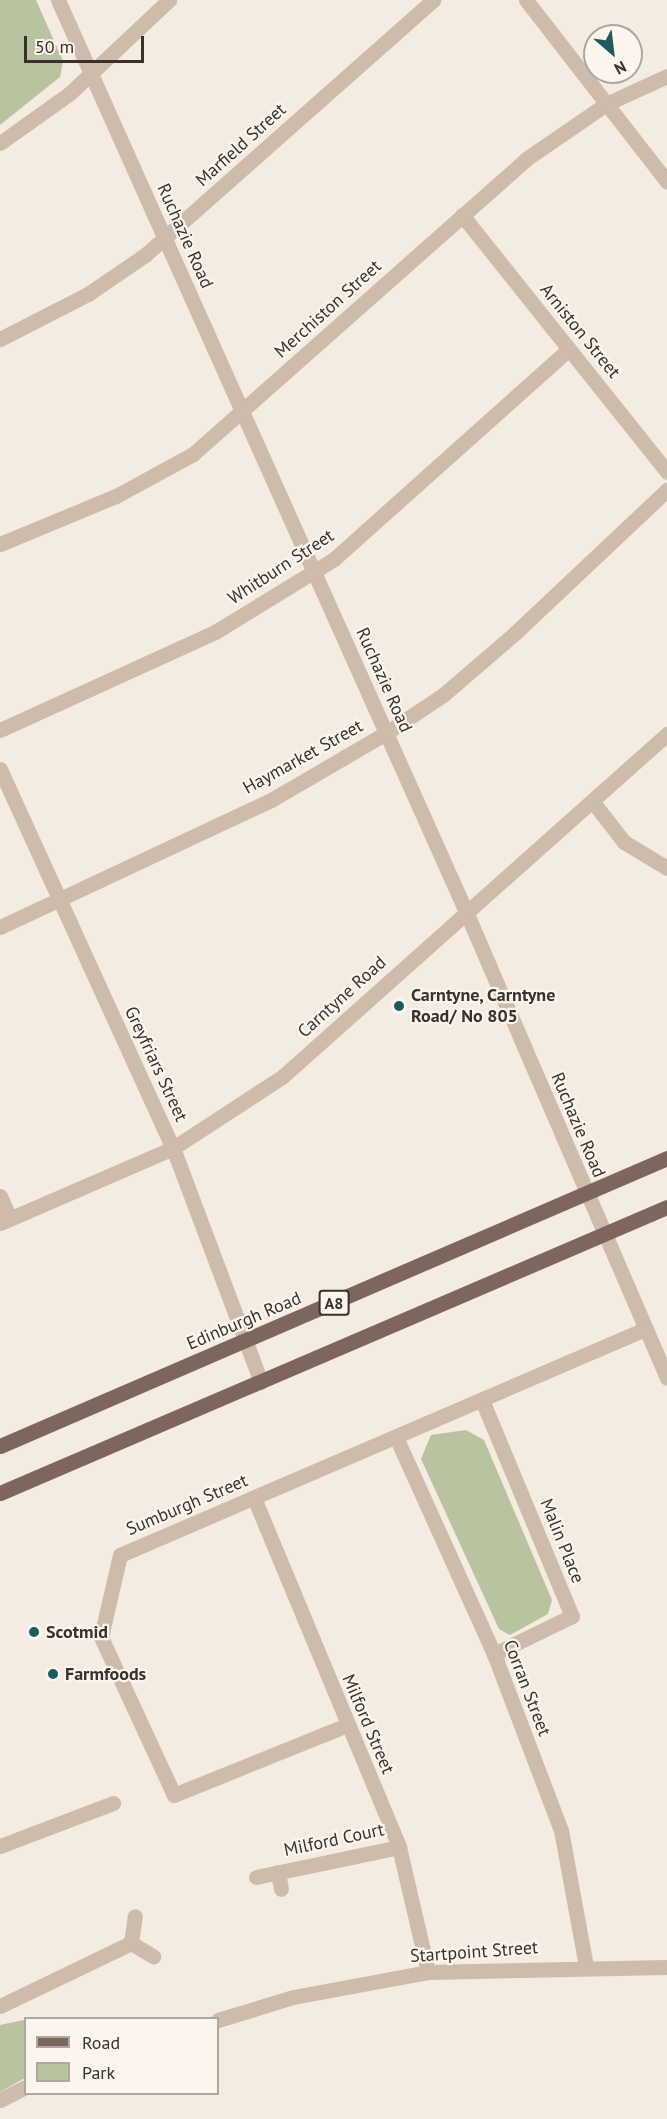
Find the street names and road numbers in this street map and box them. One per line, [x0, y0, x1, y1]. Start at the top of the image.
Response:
street label: Marfield Street [191, 99, 291, 191]
street label: Ruchazie Road [152, 180, 218, 292]
street label: Merchiston Street [270, 255, 386, 363]
street label: Arniston Street [535, 279, 625, 383]
street label: Whitburn Street [224, 525, 338, 609]
street label: Ruchazie Road [351, 624, 417, 736]
street label: Haymarket Street [239, 715, 367, 799]
street label: Carntyne Road [293, 952, 391, 1042]
street label: Greyfriars Street [120, 1003, 192, 1125]
street label: Ruchazie Road [546, 1069, 610, 1181]
street label: Edinburgh Road [184, 1287, 304, 1355]
road number: A8 [318, 1290, 350, 1316]
street label: Sumburgh Street [123, 1470, 251, 1540]
street label: Malin Place [535, 1496, 589, 1586]
street label: Corran Street [499, 1637, 555, 1739]
street label: Milford Street [337, 1671, 399, 1777]
street label: Milford Court [282, 1819, 386, 1861]
street label: Startpoint Street [409, 1937, 539, 1967]

